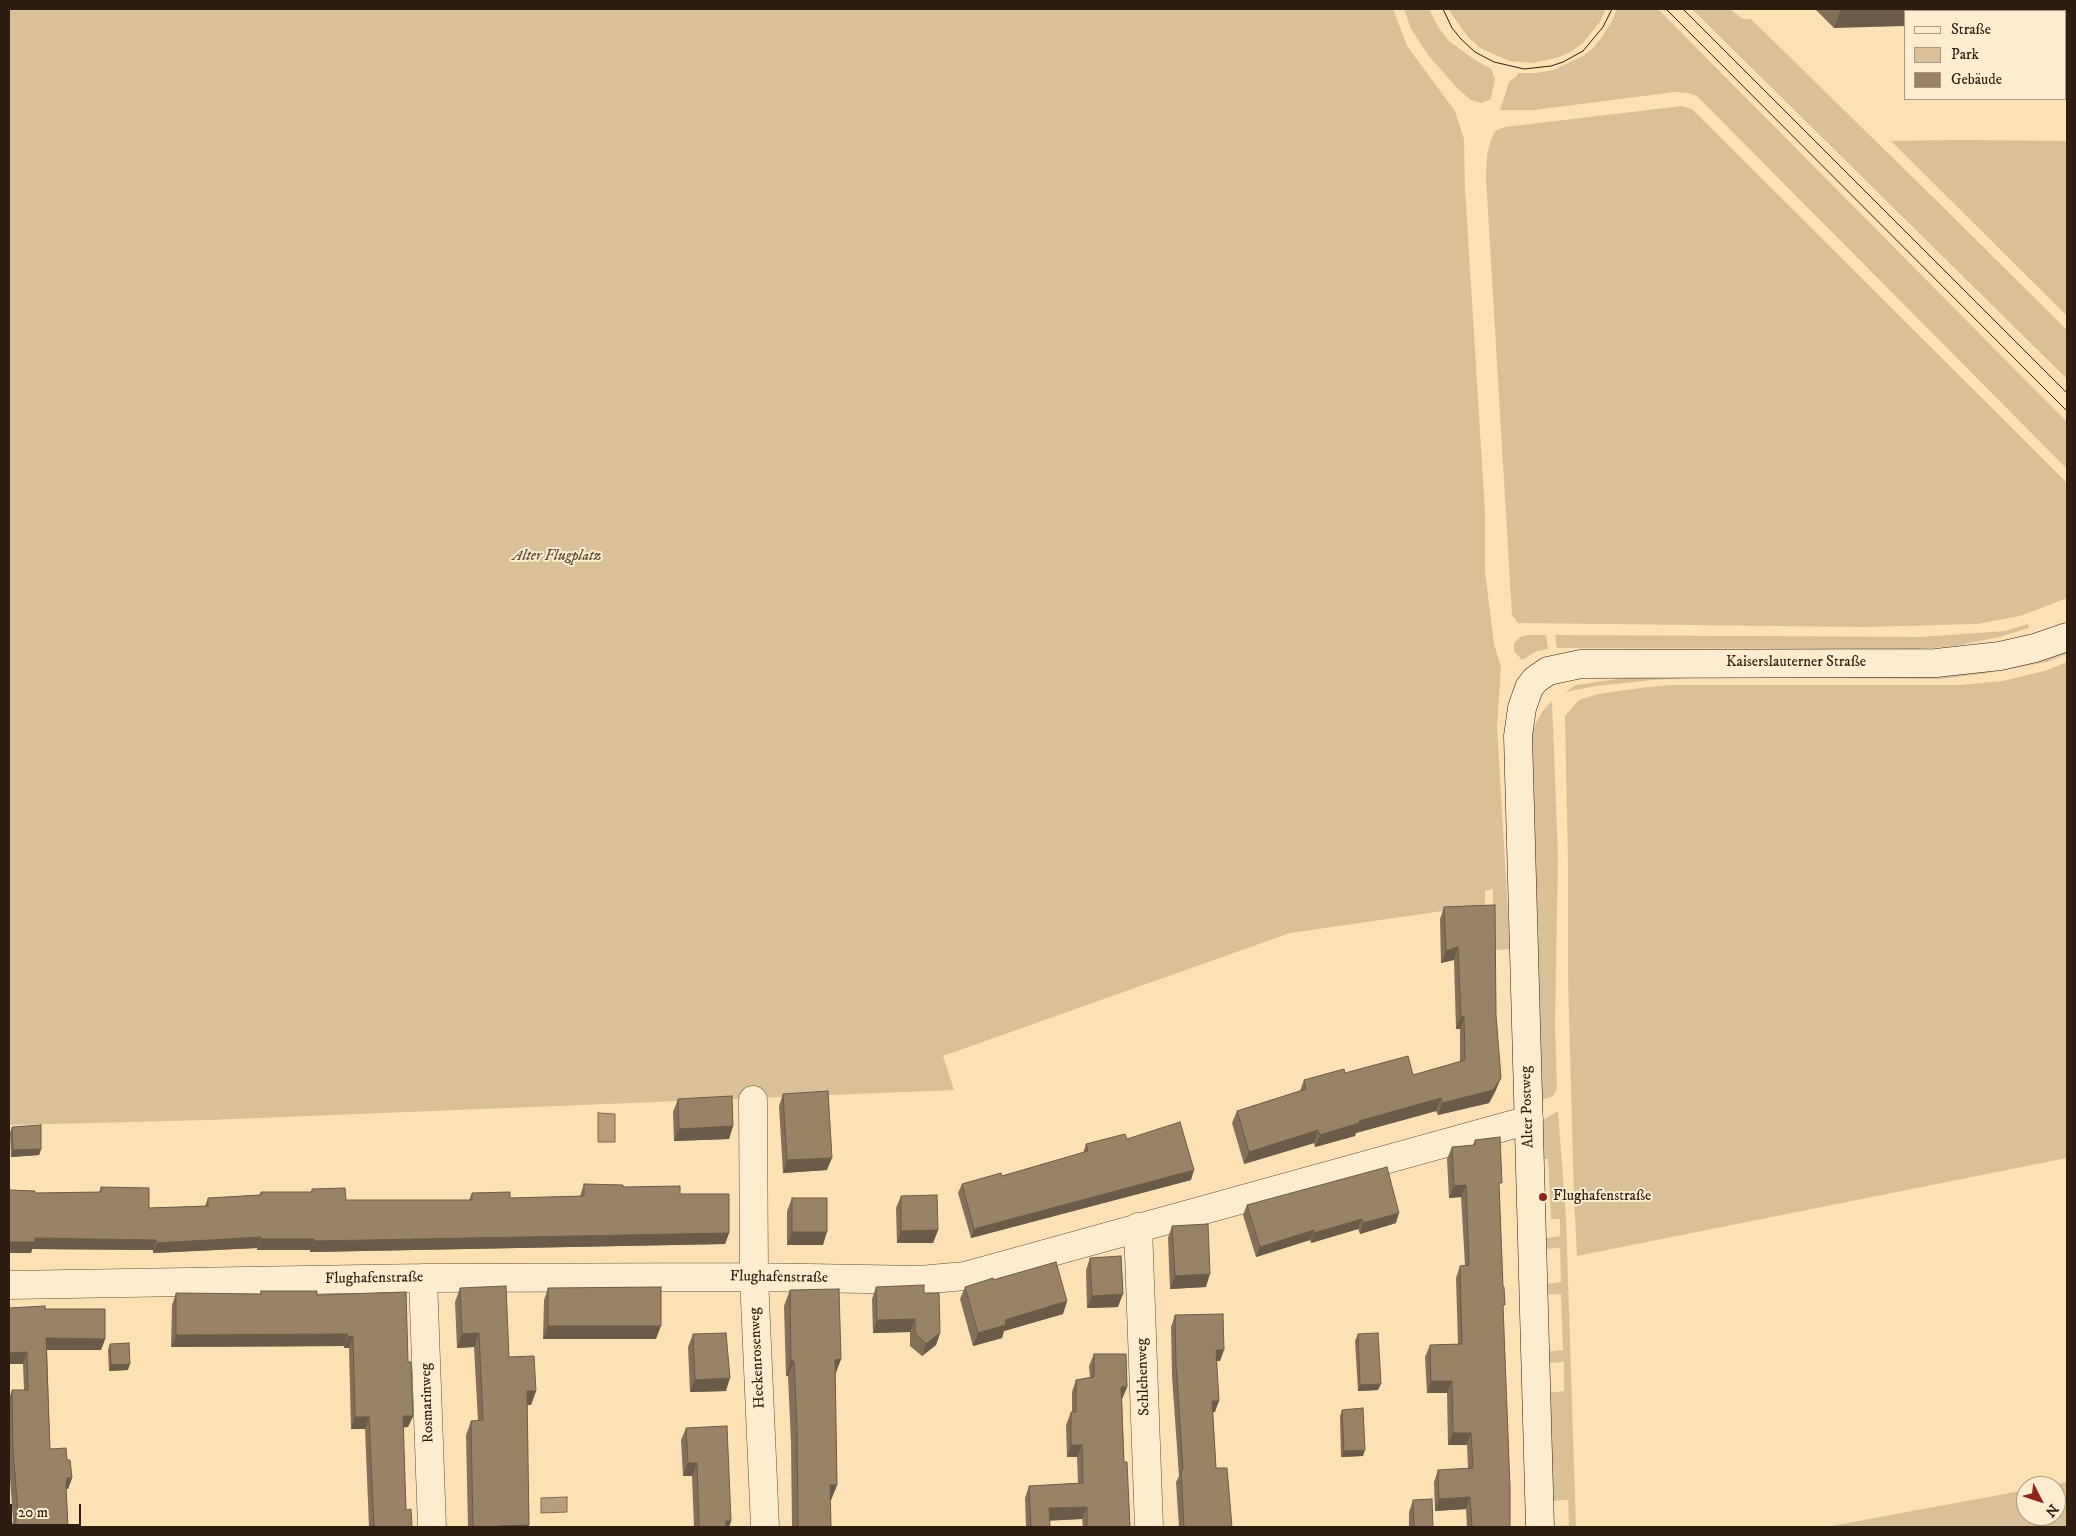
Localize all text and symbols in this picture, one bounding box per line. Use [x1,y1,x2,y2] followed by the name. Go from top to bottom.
[1904,10,2066,100] legend
[1951,20,1991,39] text: Straße
[1951,45,1979,64] text: Park
[1951,70,2002,89] text: Gebäude
[512,548,602,566] park label: Alter Flugplatz
[1726,654,1866,672] street label: Kaiserslauterner Straße
[1518,1065,1538,1149] street label: Alter Postweg
[1553,1188,1651,1206] place label: Flughafenstraße
[1537,1191,1549,1203] marker: Flughafenstraße
[730,1268,828,1288] street label: Flughafenstraße
[325,1269,423,1289] street label: Flughafenstraße
[746,1307,770,1409] street label: Heckenrosenweg
[1134,1338,1154,1416] street label: Schlehenweg
[418,1363,438,1443] street label: Rosmarinweg
[2016,1476,2066,1526] north arrow
[12,1494,84,1526] scale bar
[2041,1500,2062,1520] text: N
[18,1503,48,1522] text: 20 m

